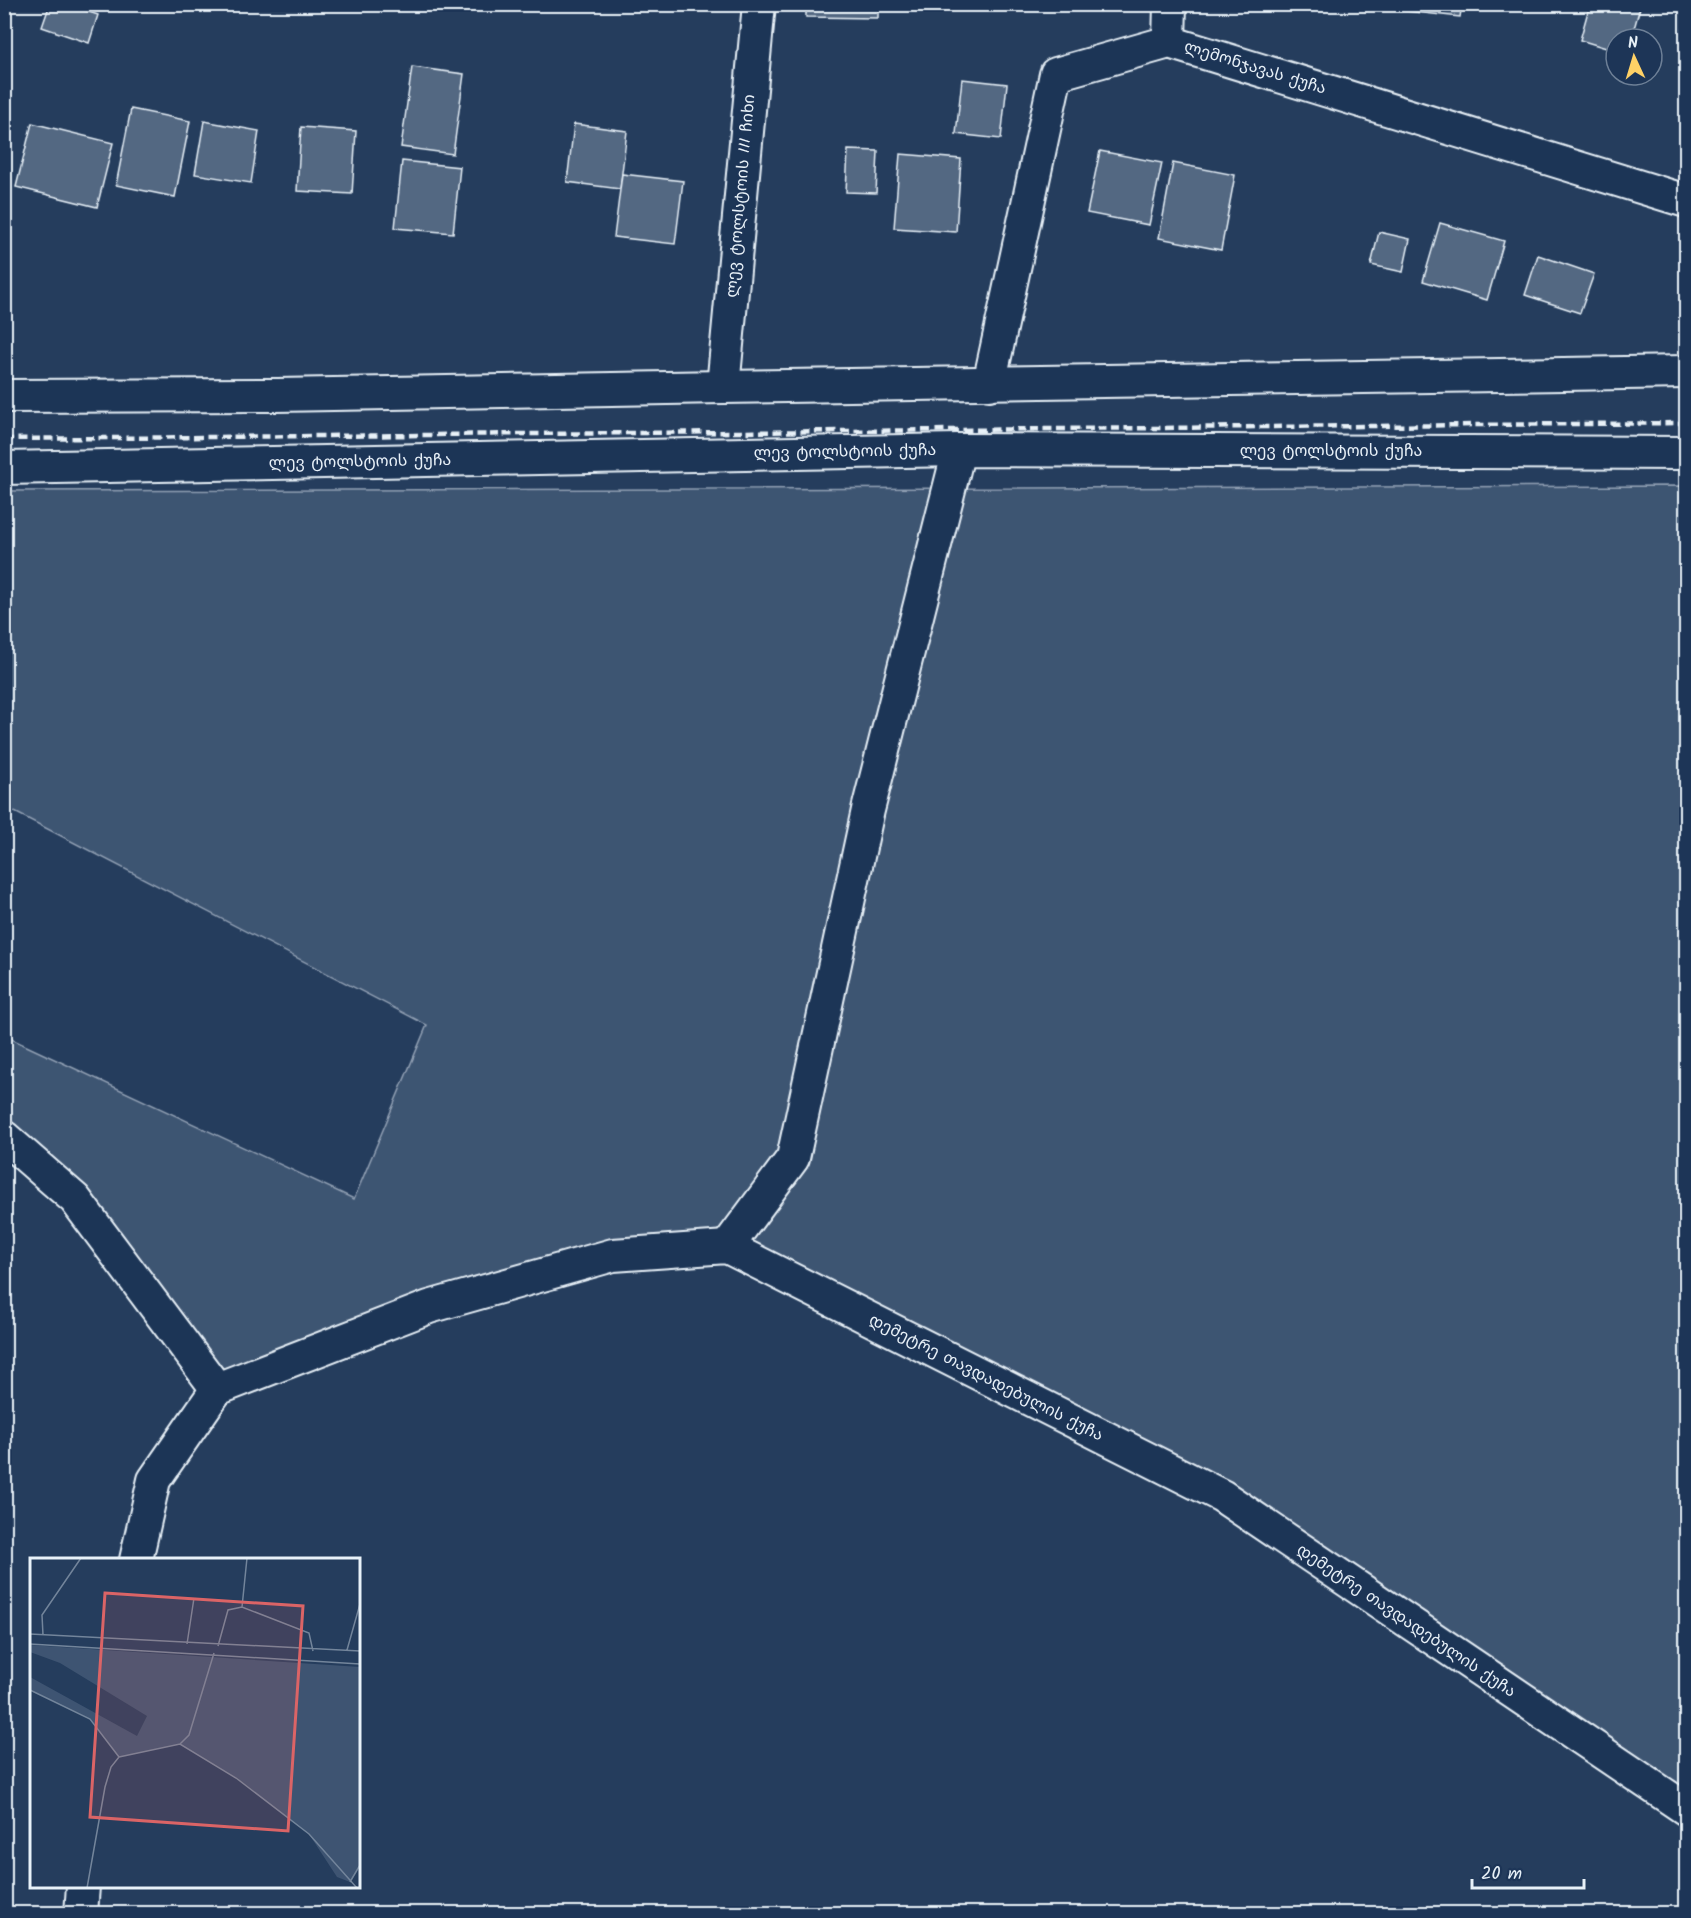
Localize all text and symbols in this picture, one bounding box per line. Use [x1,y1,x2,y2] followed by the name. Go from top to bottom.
[1604,27,1664,87] north arrow
[1627,31,1639,56] text: N
[1181,34,1329,102] street label: ლემონჯავას ქუჩა
[720,93,762,299] street label: ლევ ტოლსტოის III ჩიხი
[754,438,936,466] street label: ლევ ტოლსტოის ქუჩა
[1240,439,1422,464] street label: ლევ ტოლსტოის ქუჩა
[269,448,451,476] street label: ლევ ტოლსტოის ქუჩა
[864,1308,1108,1448] street label: დემეტრე თავდადებულის ქუჩა
[1291,1538,1521,1704] street label: დემეტრე თავდადებულის ქუჩა
[30,1558,360,1888] inset map
[1472,1852,1584,1890] scale bar
[1481,1860,1522,1889] text: 20 m

